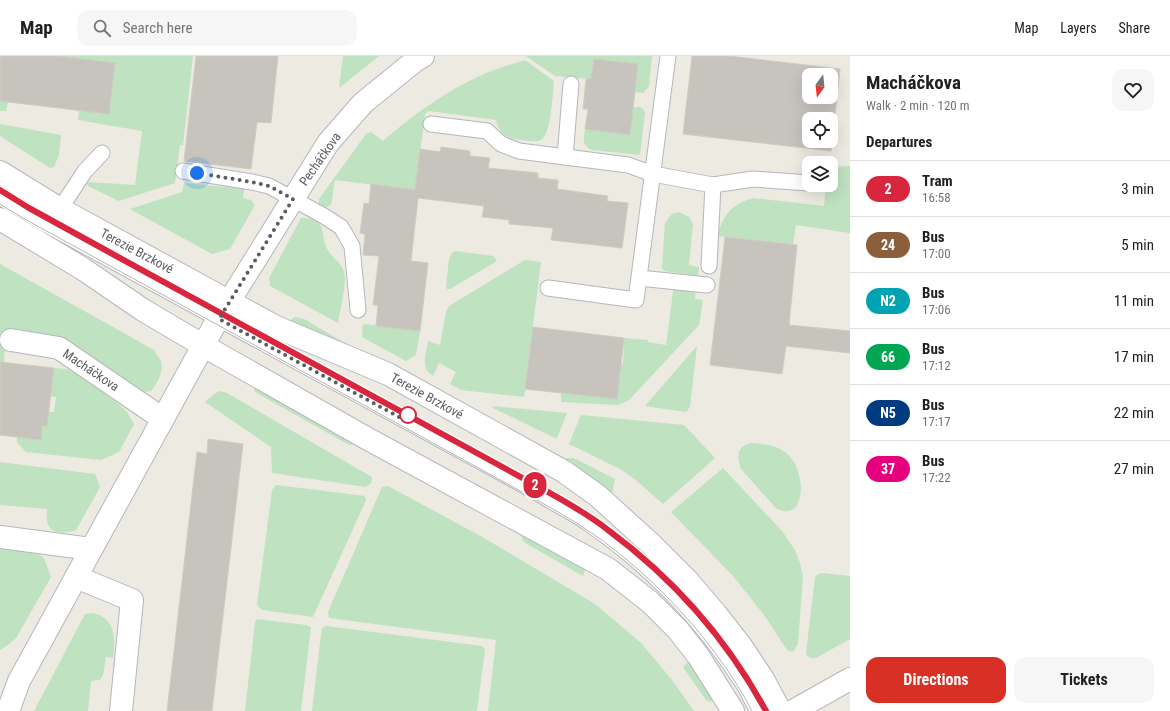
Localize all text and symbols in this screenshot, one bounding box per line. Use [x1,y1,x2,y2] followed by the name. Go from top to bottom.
[77,10,357,46] search box
[20,16,53,39] text: Map
[91,17,113,39] icon: search
[123,19,193,37] text: Search here
[1014,20,1038,36] text: Map
[1060,20,1097,36] text: Layers
[1119,20,1150,36] text: Share
[802,68,838,104] north arrow
[802,68,838,192] map controls
[1112,69,1154,111] button: heart
[866,71,961,94] text: Macháčkova
[866,98,970,113] text: Walk · 2 min · 120 m
[802,112,838,148] button: locate
[296,129,344,189] street label: Pecháčkova
[866,133,932,151] text: Departures
[802,156,838,192] button: layers
[187,163,207,183] your location
[922,172,953,190] text: Tram
[1121,180,1154,198] text: 3 min
[884,181,892,197] text: 2
[922,190,951,205] text: 16:58
[98,225,176,277] street label: Terezie Brzkové
[922,228,945,246] text: Bus
[1121,236,1154,254] text: 5 min
[881,237,895,253] text: 24
[922,246,951,261] text: 17:00
[922,284,945,302] text: Bus
[1114,292,1154,310] text: 11 min
[880,293,896,309] text: N2
[922,302,951,317] text: 17:06
[922,340,945,358] text: Bus
[60,346,122,394] street label: Macháčkova
[1114,348,1154,366] text: 17 min
[881,349,895,365] text: 66
[922,358,951,373] text: 17:12
[388,370,466,422] street label: Terezie Brzkové
[922,396,945,414] text: Bus
[1114,404,1154,422] text: 22 min
[880,405,896,421] text: N5
[399,406,417,424] unlabelled marker
[922,414,951,429] text: 17:17
[922,452,945,470] text: Bus
[1114,460,1154,478] text: 27 min
[881,461,895,477] text: 37
[922,470,951,485] text: 17:22
[522,472,548,498] line badge: 2
[531,477,539,493] text: 2
[866,657,1006,703] button: Directions
[1014,657,1154,703] button: Tickets

